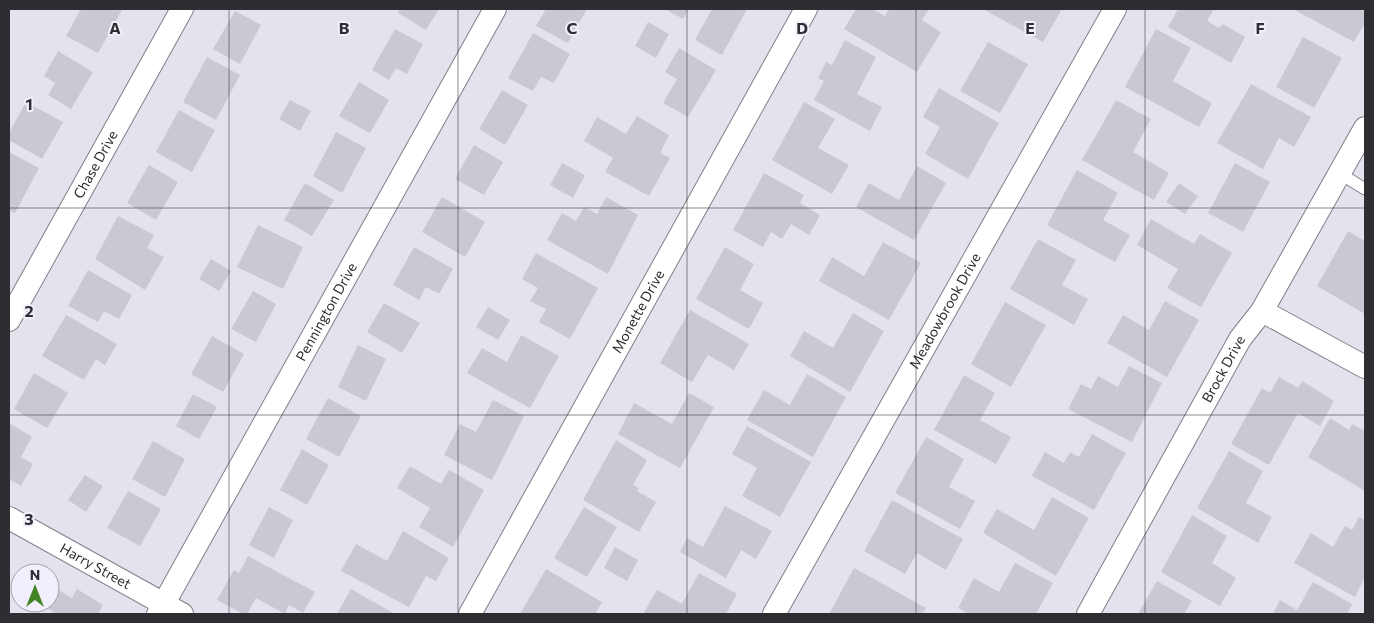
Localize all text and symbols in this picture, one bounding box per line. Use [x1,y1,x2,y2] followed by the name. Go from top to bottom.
[109,18,121,37] text: A
[339,18,350,37] text: B
[567,18,578,37] text: C
[796,18,808,37] text: D
[1025,18,1035,37] text: E
[1255,18,1265,37] text: F
[25,94,33,113] text: 1
[69,127,121,201] street label: Chase Drive
[905,250,984,371] street label: Meadowbrook Drive
[292,259,360,364] street label: Pennington Drive
[608,267,667,356] street label: Monette Drive
[24,301,34,320] text: 2
[1198,332,1248,405] street label: Brock Drive
[24,509,34,528] text: 3
[57,539,135,592] street label: Harry Street
[10,563,60,613] north arrow
[30,566,40,583] text: N

